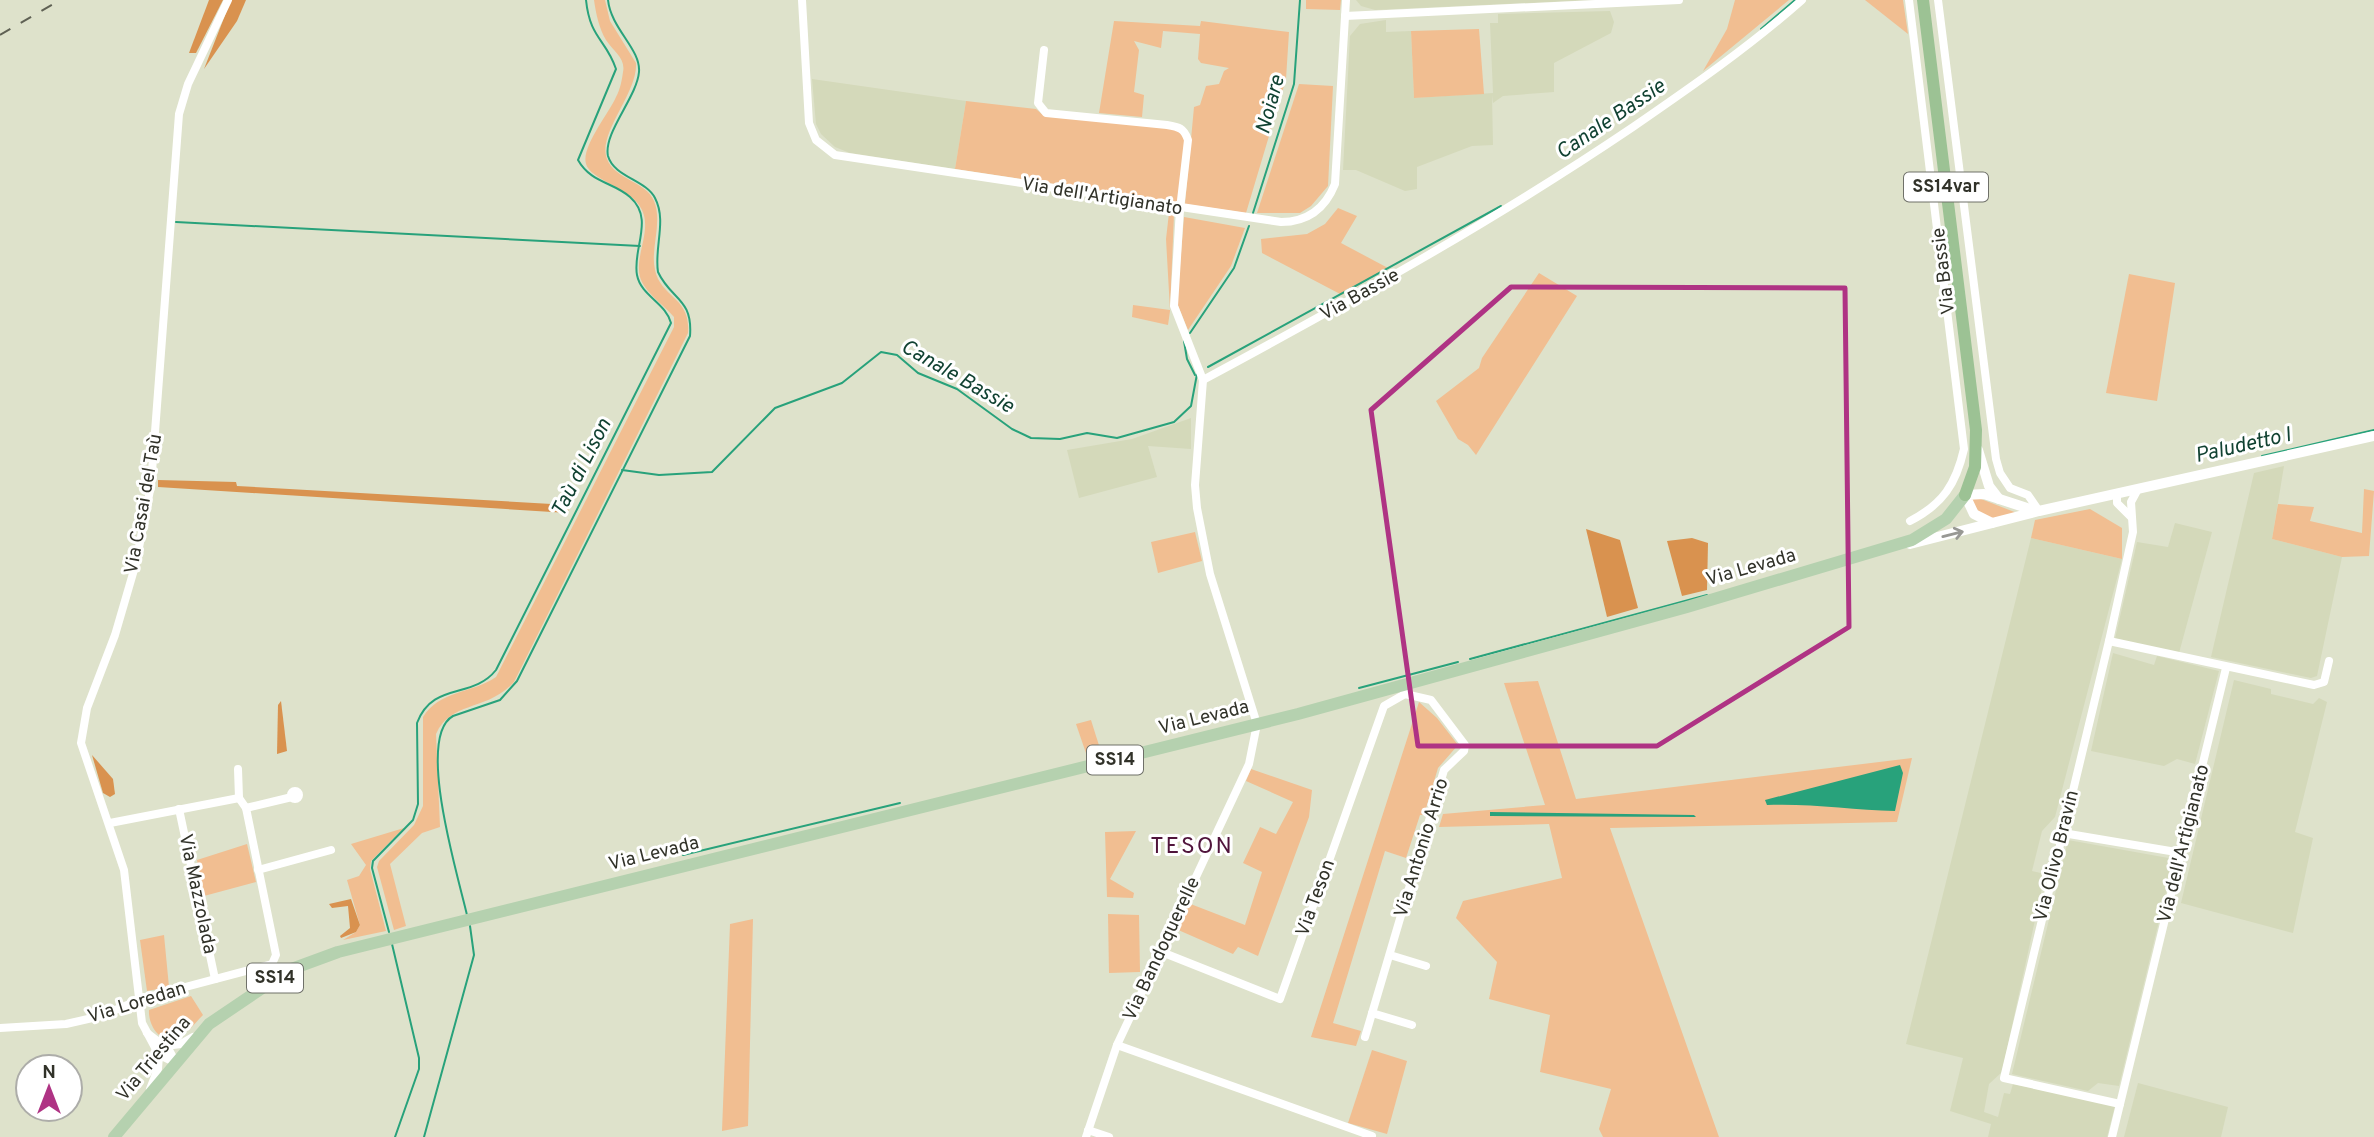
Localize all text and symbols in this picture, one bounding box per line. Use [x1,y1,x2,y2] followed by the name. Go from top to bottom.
[1250,72,1292,137] water label: Noiare
[1551,73,1672,166] water label: Canale Bassie
[1020,172,1184,222] street label: Via dell'Artigianato
[1904,172,1988,202] road number: SS14var
[1927,226,1961,316] street label: Via Bassie
[1316,263,1404,327] street label: Via Bassie
[896,334,1019,421] water label: Canale Bassie
[546,414,619,522] water label: Taù di Lison
[2193,422,2295,470] water label: Paludetto I
[120,432,168,576] street label: Via Casai del Taù
[1941,527,1964,540] one-way arrow
[1703,544,1799,592] street label: Via Levada
[1156,695,1252,741] street label: Via Levada
[1087,746,1143,774] road number: SS14
[2153,762,2215,926] street label: Via dell'Artigianato
[1389,775,1455,921] street label: Via Antonio Arrio
[2029,788,2085,924] street label: Via Olivo Bravin
[606,831,702,877] street label: Via Levada
[173,832,221,956] street label: Via Mazzolada
[1150,833,1234,862] district label: TESON
[1291,856,1341,940] street label: Via Teson
[1118,873,1206,1025] street label: Via Bandoquerelle
[247,964,303,993] road number: SS14
[85,977,189,1029] street label: Via Loredan
[112,1012,196,1106] street label: Via Triestina
[14,1053,84,1123] north arrow
[42,1061,56,1085] text: N

